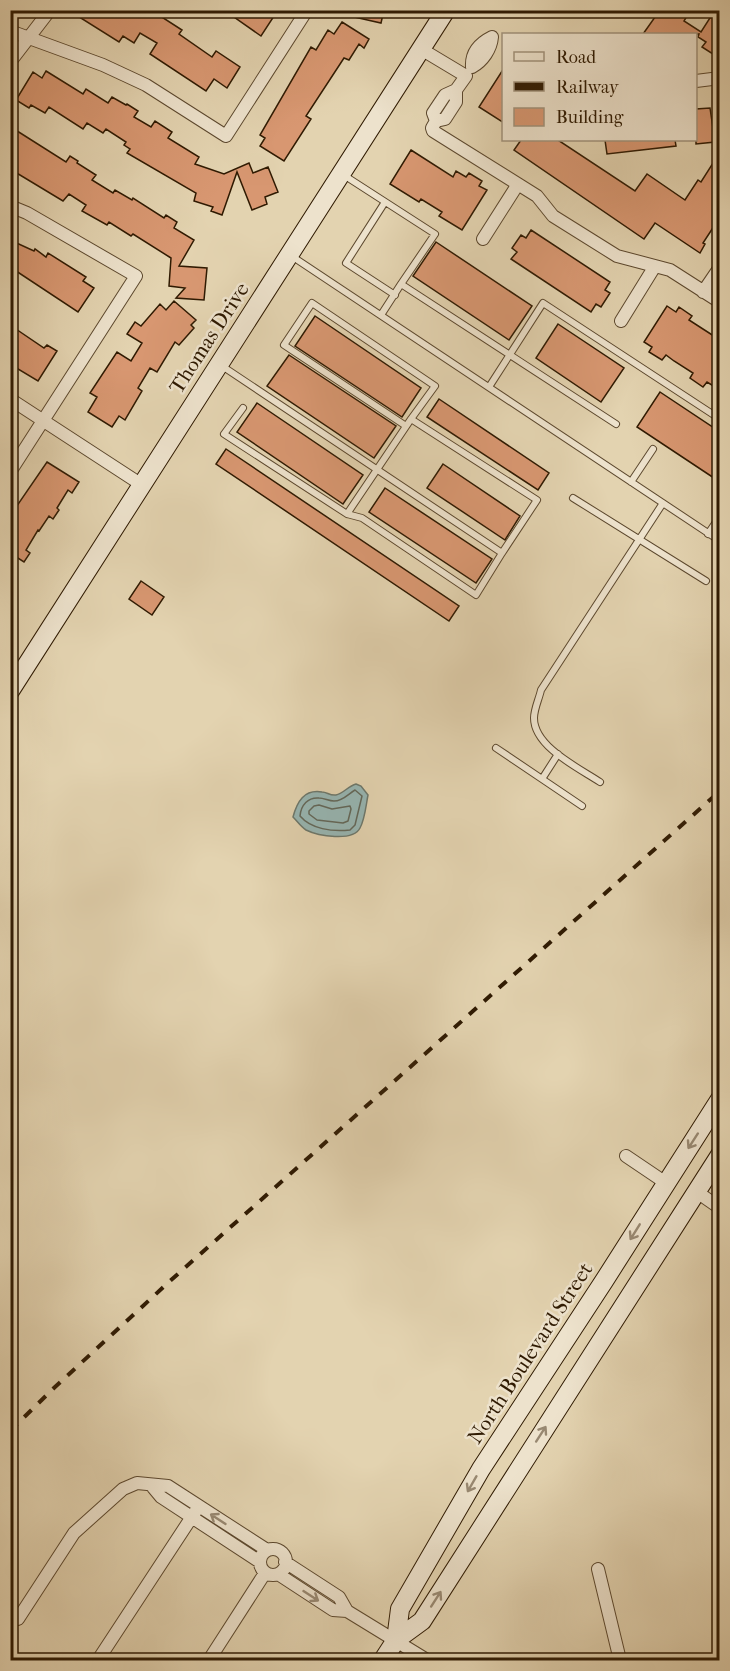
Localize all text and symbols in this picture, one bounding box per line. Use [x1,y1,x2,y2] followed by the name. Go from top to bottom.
[502,33,697,141] legend
[556,47,596,68] text: Road
[556,77,620,98] text: Railway
[556,107,624,128] text: Building
[164,278,254,398] street label: Thomas Drive
[686,1132,698,1149] one-way arrow
[628,1223,640,1240] one-way arrow
[463,1258,598,1448] street label: North Boulevard Street
[535,1426,547,1443] one-way arrow
[466,1476,478,1493] one-way arrow
[210,1512,227,1524] one-way arrow
[303,1590,319,1602] one-way arrow
[429,1590,442,1607] one-way arrow

